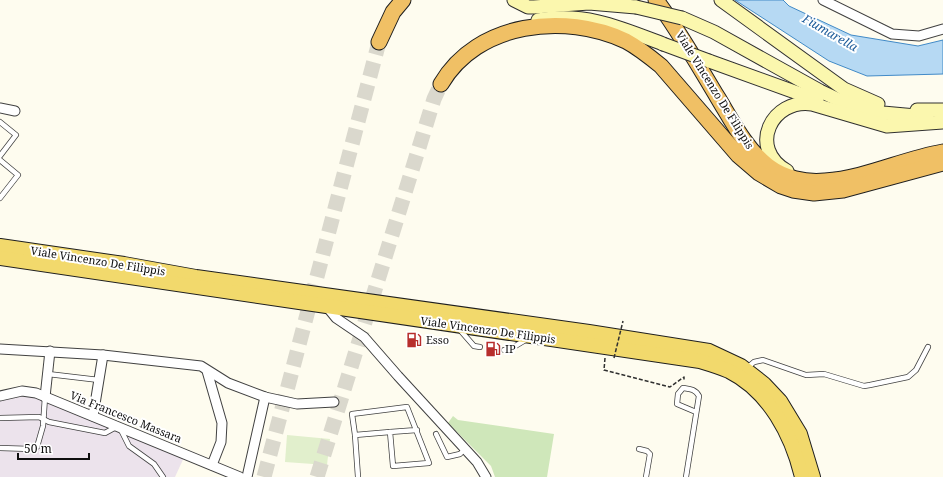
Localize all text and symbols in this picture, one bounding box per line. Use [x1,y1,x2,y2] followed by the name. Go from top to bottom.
[799,9,861,55] water label: Fiumarella
[673,28,758,151] street label: Viale Vincenzo De Filippis
[30,242,167,279] street label: Viale Vincenzo De Filippis
[420,313,557,346] street label: Viale Vincenzo De Filippis
[405,331,423,349] fuel station icon: Esso
[426,332,449,347] place label: Esso
[484,340,502,358] fuel station icon: IP
[505,341,516,356] place label: IP
[68,387,184,446] street label: Via Francesco Massara
[18,435,89,461] scale bar
[24,440,52,457] text: 50 m

